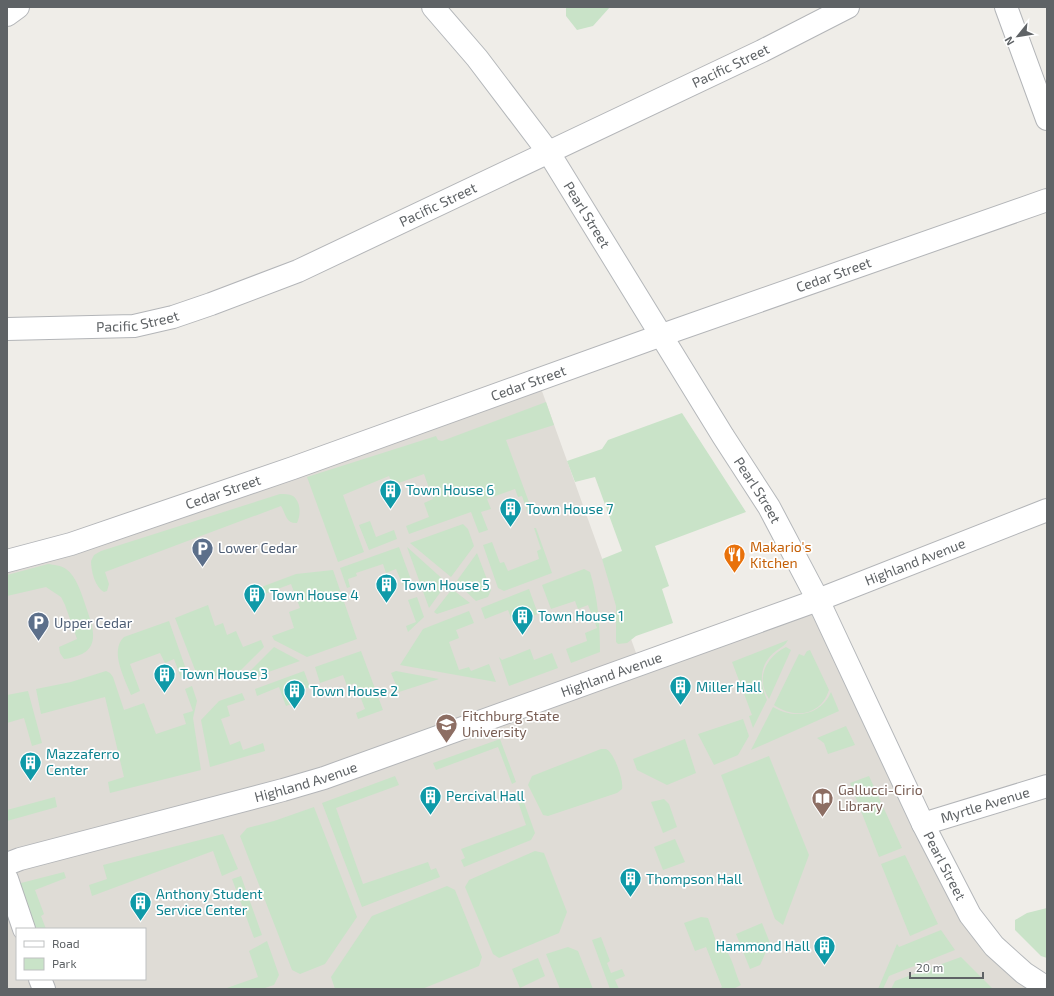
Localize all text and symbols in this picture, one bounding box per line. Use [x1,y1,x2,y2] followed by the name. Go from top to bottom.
[998,16,1038,56] north arrow
[1001,35,1017,48] text: N
[689,40,772,91] street label: Pacific Street
[561,178,614,251] street label: Pearl Street
[396,179,479,230] street label: Pacific Street
[794,253,873,295] street label: Cedar Street
[96,307,181,335] street label: Pacific Street
[488,361,568,404] street label: Cedar Street
[731,454,785,526] street label: Pearl Street
[183,471,263,512] street label: Cedar Street
[377,477,403,510] building icon: Town House 6
[406,481,494,498] place label: Town House 6
[498,496,524,529] building icon: Town House 7
[526,500,613,517] place label: Town House 7
[862,534,968,589] street label: Highland Avenue
[189,535,215,568] parking icon: Lower Cedar
[750,538,812,571] place label: Makario's Kitchen
[218,539,298,556] place label: Lower Cedar
[721,542,747,575] restaurant icon: Makario's Kitchen
[374,572,400,605] building icon: Town House 5
[402,576,490,593] place label: Town House 5
[242,582,268,615] building icon: Town House 4
[270,586,359,603] place label: Town House 4
[509,603,535,636] building icon: Town House 1
[538,607,624,624] place label: Town House 1
[25,610,51,643] parking icon: Upper Cedar
[54,614,133,631] place label: Upper Cedar
[558,648,664,700] street label: Highland Avenue
[151,661,177,694] building icon: Town House 3
[180,665,268,682] place label: Town House 3
[668,674,694,707] building icon: Miller Hall
[282,678,308,711] building icon: Town House 2
[696,678,762,695] place label: Miller Hall
[310,682,398,699] place label: Town House 2
[462,707,559,740] place label: Fitchburg State University
[433,711,459,744] school or university icon: Fitchburg State University
[46,745,120,778] place label: Mazzaferro Center
[17,749,43,782] building icon: Mazzaferro Center
[253,758,359,805] street label: Highland Avenue
[838,781,923,814] place label: Gallucci-Cirio Library
[418,783,444,816] building icon: Percival Hall
[938,783,1032,826] street label: Myrtle Avenue
[810,785,836,818] library icon: Gallucci-Cirio Library
[446,787,526,804] place label: Percival Hall
[920,828,970,903] street label: Pearl Street
[617,866,643,899] building icon: Thompson Hall
[646,870,743,887] place label: Thompson Hall
[156,885,263,918] place label: Anthony Student Service Center
[128,889,154,922] building icon: Anthony Student Service Center
[16,928,146,980] legend
[812,933,838,966] building icon: Hammond Hall
[52,936,80,950] text: Road
[716,937,811,954] place label: Hammond Hall
[910,954,983,980] scale bar
[52,956,77,970] text: Park
[916,960,943,974] text: 20 m

